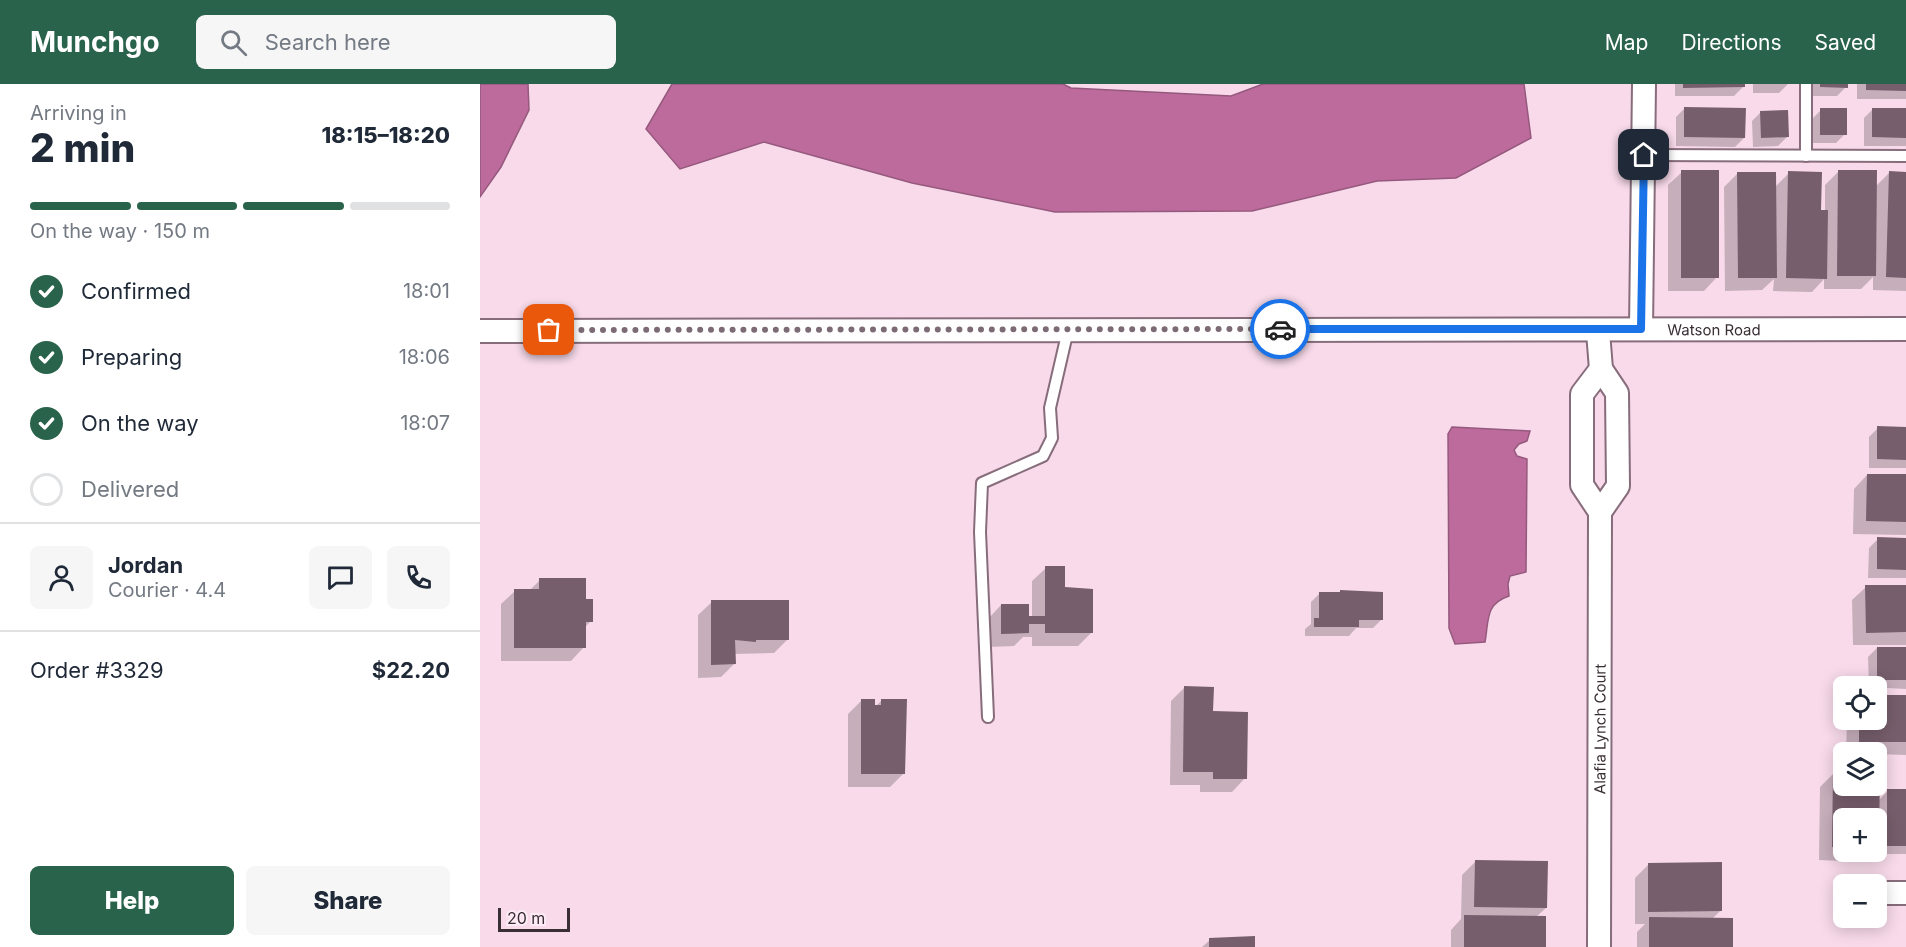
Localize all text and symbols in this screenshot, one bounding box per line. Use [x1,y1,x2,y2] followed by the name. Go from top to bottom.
[196,15,616,69] search box
[30,25,160,59] text: Munchgo
[217,26,250,59] icon: search
[265,29,391,55] text: Search here
[1605,30,1648,55] text: Map
[1681,30,1782,55] text: Directions
[1815,30,1876,55] text: Saved
[30,101,127,125] text: Arriving in
[322,122,450,148] text: 18:15–18:20
[30,124,135,171] text: 2 min
[1618,129,1669,180] pin
[1627,138,1660,171] icon: home
[30,219,210,243] text: On the way · 150 m
[30,275,63,308] icon: check
[81,278,191,304] text: Confirmed
[403,279,450,303] text: 18:01
[1250,299,1310,359] courier
[523,304,574,355] pin
[532,313,565,346] icon: bag
[1264,313,1297,346] icon: car
[1667,320,1761,339] street label: Watson Road
[30,341,63,374] icon: check
[81,344,182,370] text: Preparing
[399,345,450,369] text: 18:06
[30,407,63,440] icon: check
[81,410,199,436] text: On the way
[400,411,450,435] text: 18:07
[81,476,179,502] text: Delivered
[30,546,93,609] button: person
[309,546,372,609] button: chat
[387,546,450,609] button: phone
[108,552,183,578] text: Jordan
[108,578,226,602] text: Courier · 4.4
[30,657,164,683] text: Order #3329
[372,657,450,683] text: $22.20
[1590,664,1609,794] street label: Alafia Lynch Court
[1833,676,1887,928] map controls
[1833,676,1887,730] button: locate
[1833,742,1887,796] button: layers
[1833,808,1887,862] button: +
[30,866,234,935] button: Help
[246,866,450,935] button: Share
[1833,874,1887,928] button: −
[498,905,570,932] scale bar
[507,908,545,928] text: 20 m

